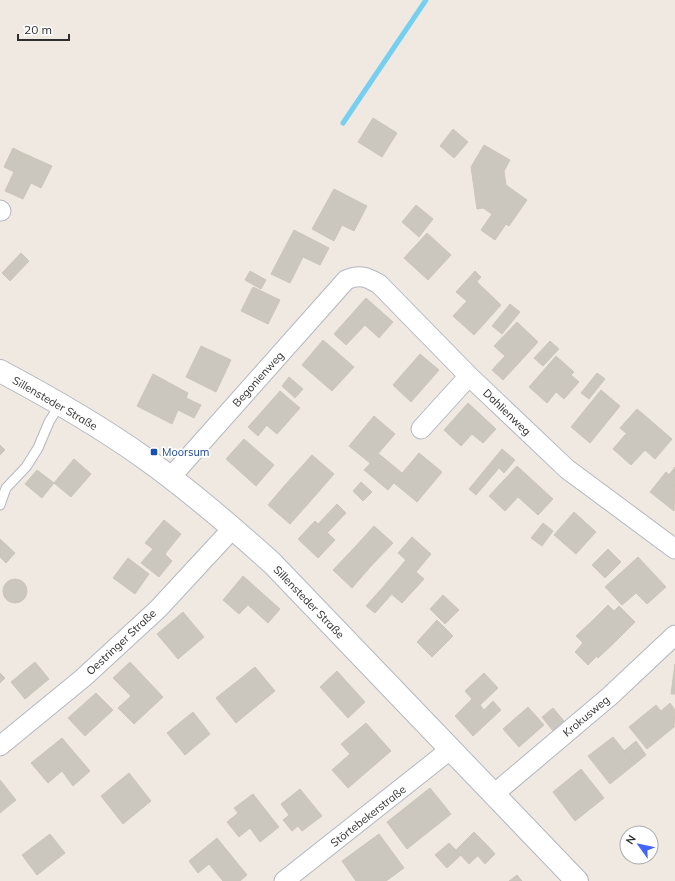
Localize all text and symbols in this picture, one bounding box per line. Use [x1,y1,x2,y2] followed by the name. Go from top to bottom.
[18,16,69,42] scale bar
[24,22,52,37] text: 20 m
[229,348,287,410] street label: Begonienweg
[10,373,100,433] street label: Sillensteder Straße
[480,386,534,438] street label: Dahlienweg
[162,445,209,459] place label: Moorsum
[149,447,159,457] marker: Moorsum
[271,563,347,641] street label: Sillensteder Straße
[83,606,159,678] street label: Oestringer Straße
[560,692,612,740] street label: Krokusweg
[328,782,408,850] street label: Störtebekerstraße
[619,825,659,865] north arrow
[622,832,639,847] text: N

